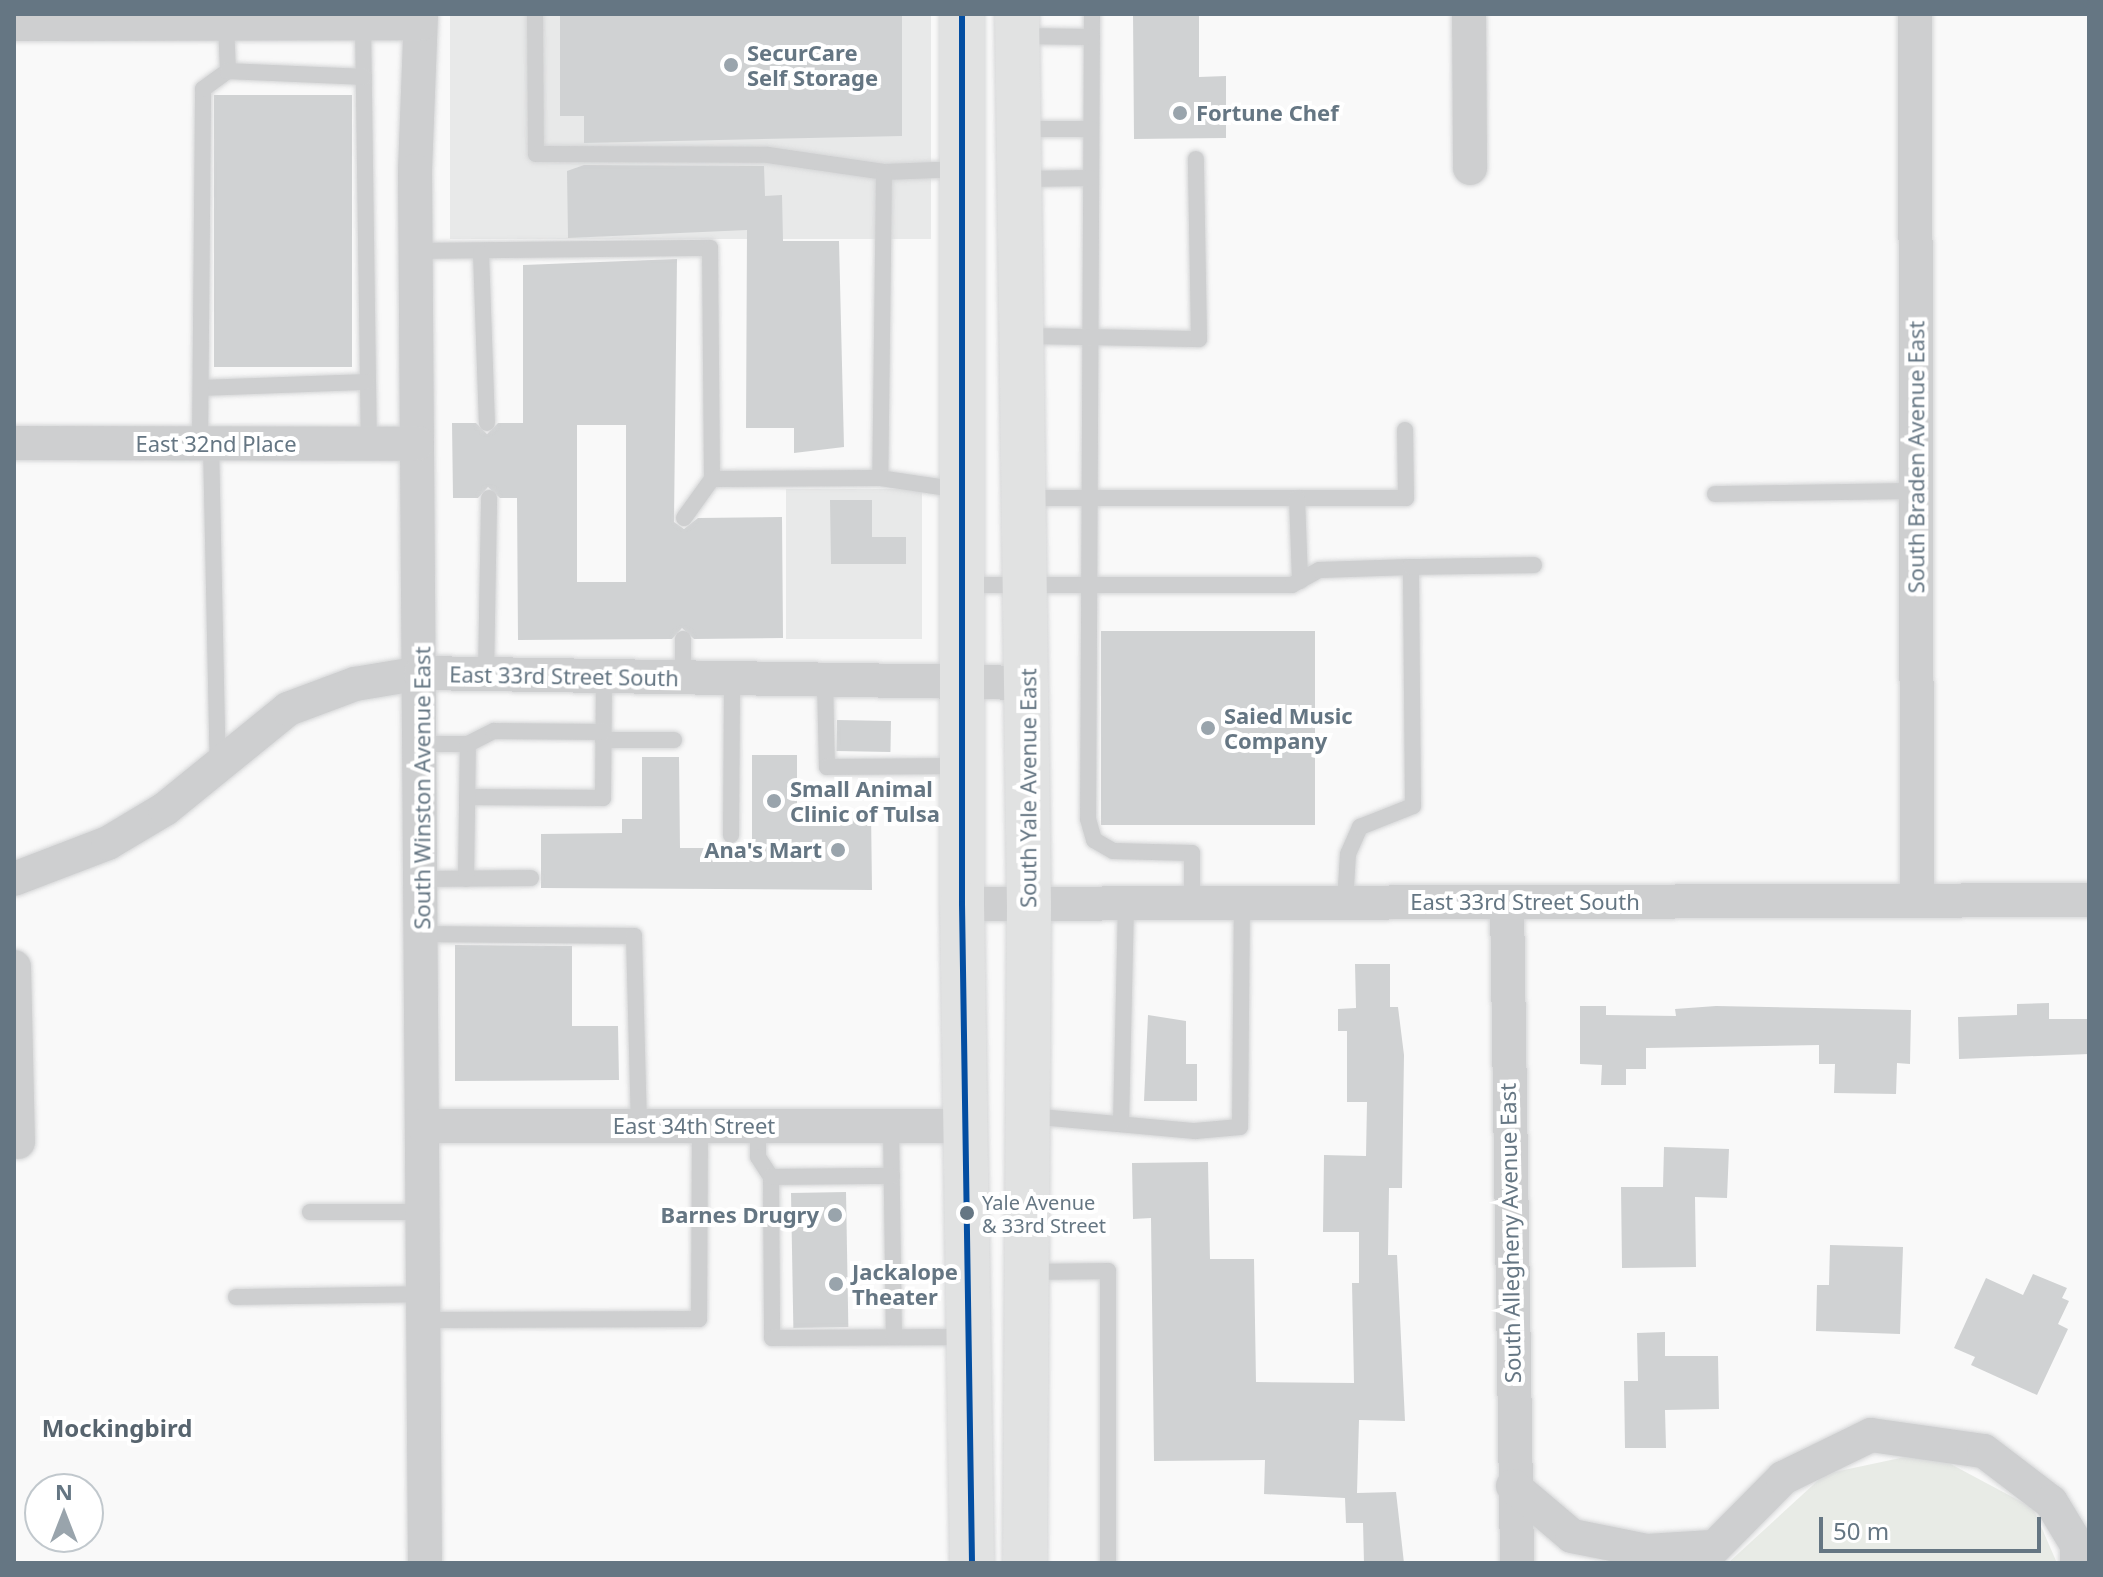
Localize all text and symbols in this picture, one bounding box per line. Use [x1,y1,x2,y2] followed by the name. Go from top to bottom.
[747,39,878,90] place label: SecurCare Self Storage
[722,56,740,74] marker: SecurCare Self Storage
[1196,100,1339,126] place label: Fortune Chef
[1171,104,1189,122] marker: Fortune Chef
[1903,321,1929,593] street label: South Braden Avenue East
[135,431,297,457] street label: East 32nd Place
[409,646,435,930] street label: South Winston Avenue East
[449,661,679,691] street label: East 33rd Street South
[1015,668,1041,908] street label: South Yale Avenue East
[1224,702,1353,754] place label: Saied Music Company
[1199,719,1217,737] marker: Saied Music Company
[790,775,940,826] place label: Small Animal Clinic of Tulsa
[765,792,783,810] marker: Small Animal Clinic of Tulsa
[704,837,822,863] place label: Ana's Mart
[829,841,847,859] marker: Ana's Mart
[1410,889,1640,915] street label: East 33rd Street South
[1494,1083,1526,1383] street label: South Allegheny Avenue East
[613,1113,775,1139] street label: East 34th Street
[982,1190,1106,1237] place label: Yale Avenue & 33rd Street
[661,1202,819,1228] place label: Barnes Drugry
[959,1205,975,1221] marker: Yale Avenue & 33rd Street
[826,1206,844,1224] marker: Barnes Drugry
[852,1258,958,1310] place label: Jackalope Theater
[827,1275,845,1293] marker: Jackalope Theater
[42,1414,192,1442] district label: Mockingbird
[24,1473,104,1553] north arrow
[55,1476,73,1506] text: N
[1823,1501,2045,1551] scale bar
[1833,1514,1889,1547] text: 50 m

